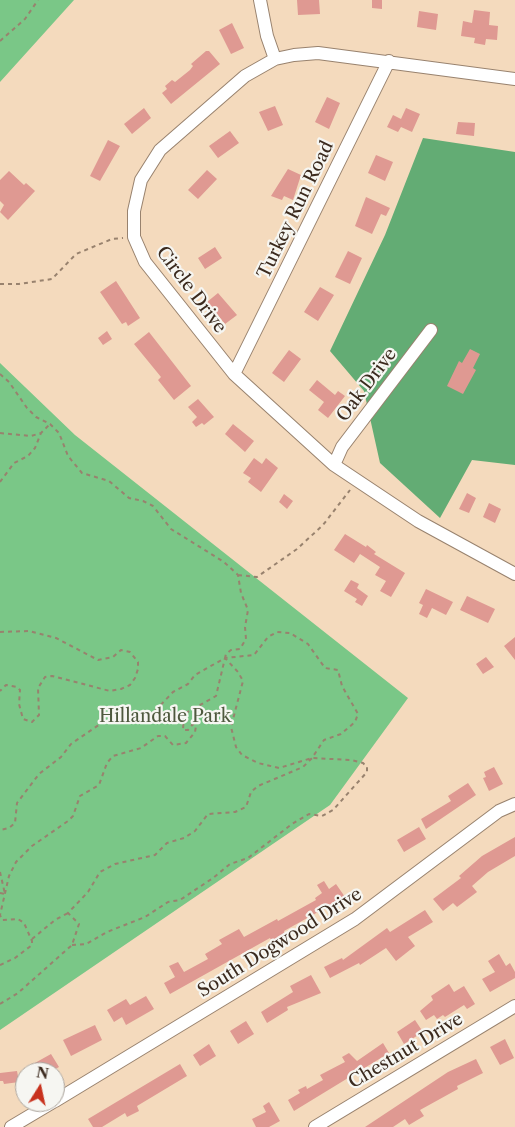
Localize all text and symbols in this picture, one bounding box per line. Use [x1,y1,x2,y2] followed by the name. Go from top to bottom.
[253,138,339,282] street label: Turkey Run Road
[151,242,231,338] street label: Circle Drive
[332,344,402,426] street label: Oak Drive
[99,706,231,728] park label: Hillandale Park
[194,884,366,1002] street label: South Dogwood Drive
[345,1008,467,1094] street label: Chestnut Drive
[15,1062,65,1112] north arrow
[35,1063,50,1083] text: N

